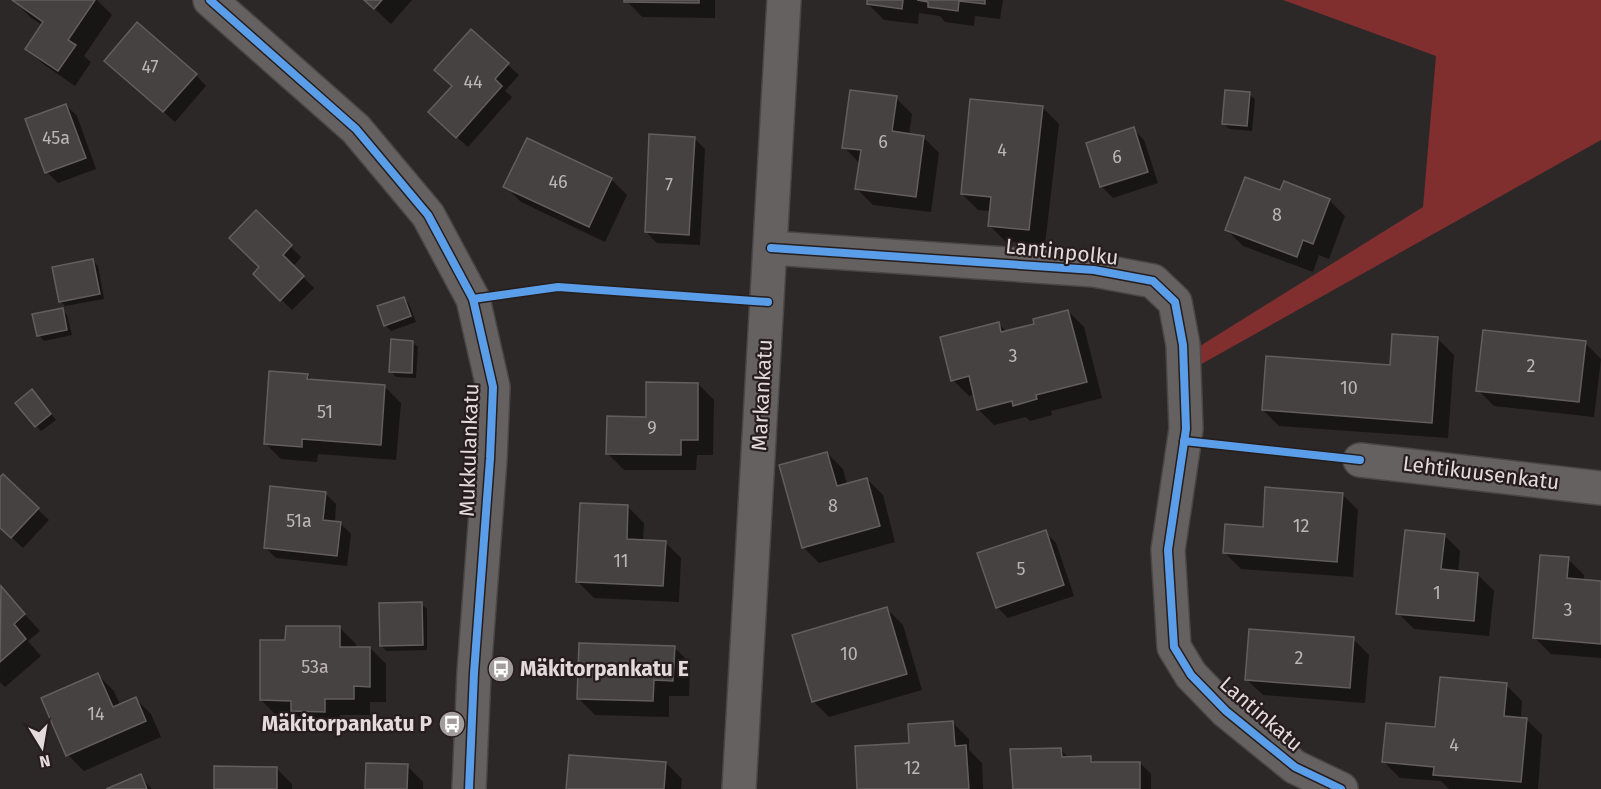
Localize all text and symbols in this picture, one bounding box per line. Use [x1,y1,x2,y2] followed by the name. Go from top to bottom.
[141,56,159,78] house number: 47
[463,71,483,93] house number: 44
[42,127,70,149] house number: 45a
[878,131,888,153] house number: 6
[997,139,1007,161] house number: 4
[1112,146,1122,168] house number: 6
[548,171,568,193] house number: 46
[665,174,673,196] house number: 7
[1272,204,1282,226] house number: 8
[1004,233,1120,271] street label: Lantinpolku
[746,339,778,451] street label: Markankatu
[1009,345,1017,367] house number: 3
[1527,355,1536,377] house number: 2
[1340,377,1358,399] house number: 10
[454,383,484,517] street label: Mukkulankatu
[317,401,333,423] house number: 51
[647,417,657,439] house number: 9
[1401,451,1561,495] street label: Lehtikuusenkatu
[828,495,838,517] house number: 8
[286,510,312,532] house number: 51a
[1293,515,1309,537] house number: 12
[613,550,629,572] house number: 11
[1016,558,1026,580] house number: 5
[1433,582,1441,604] house number: 1
[1564,599,1572,621] house number: 3
[840,643,858,665] house number: 10
[1295,647,1304,669] house number: 2
[486,654,516,684] bus stop icon: Mäkitorpankatu E
[301,656,329,678] house number: 53a
[520,656,689,682] place label: Mäkitorpankatu E
[1214,671,1308,757] street label: Lantinkatu
[87,703,105,725] house number: 14
[437,709,467,739] bus stop icon: Mäkitorpankatu P
[262,711,432,737] place label: Mäkitorpankatu P
[12,717,72,777] north arrow
[1449,734,1459,756] house number: 4
[38,751,52,772] text: N
[904,757,920,779] house number: 12

